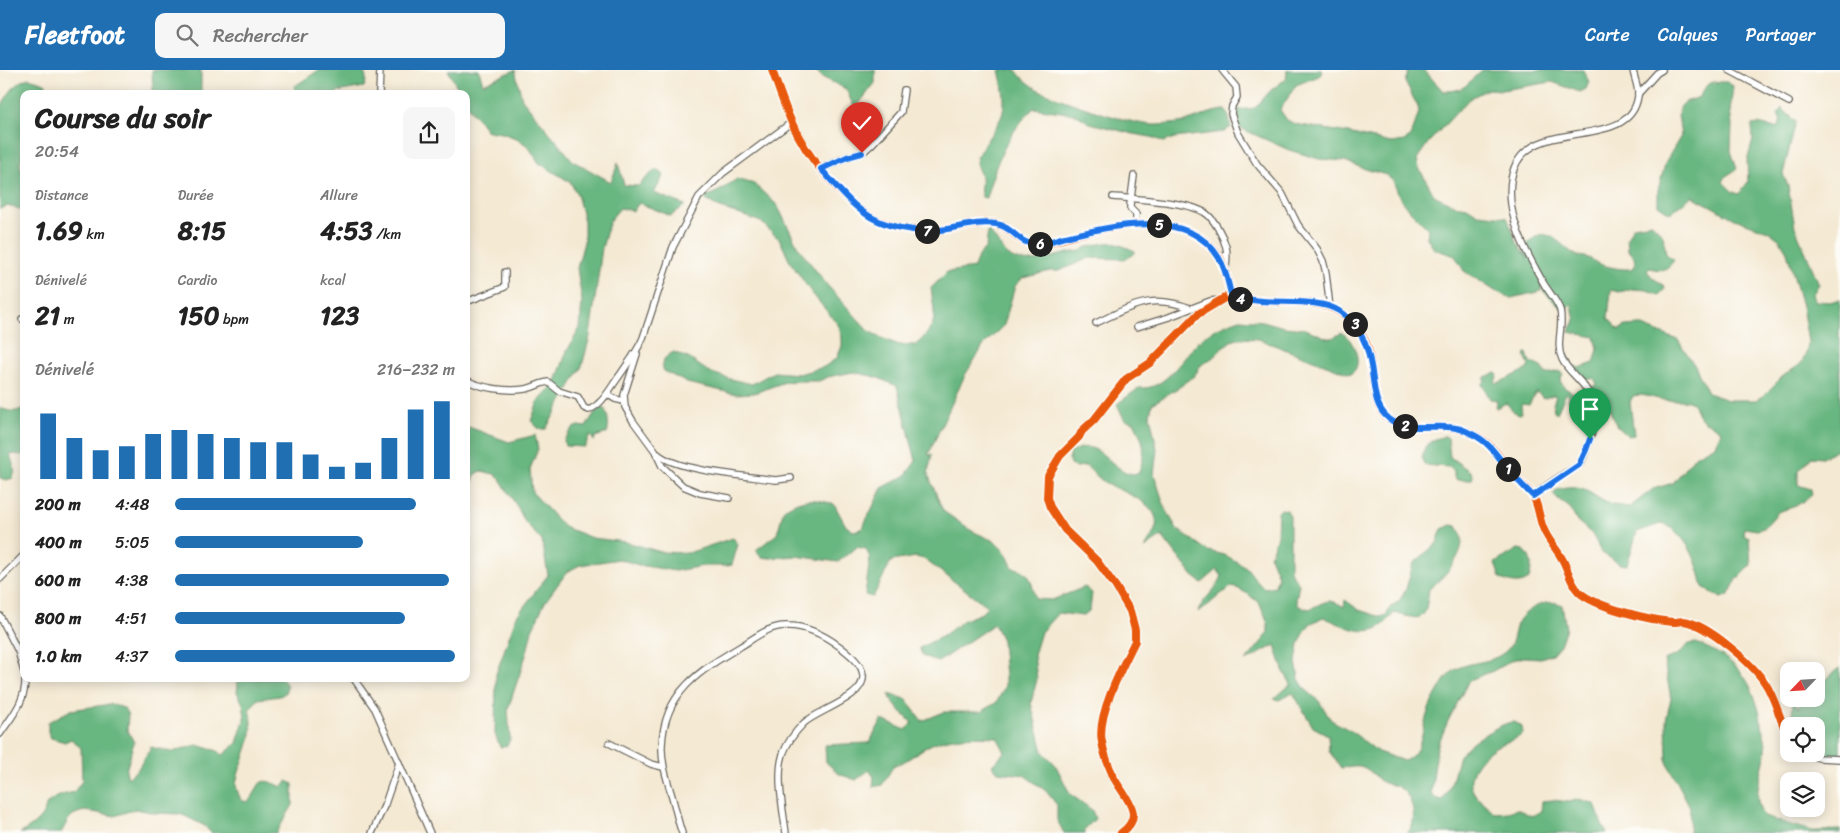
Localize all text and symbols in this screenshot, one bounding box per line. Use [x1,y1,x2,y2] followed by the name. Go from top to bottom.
[155,13,505,58] search box
[25,14,125,56] text: Fleetfoot
[213,19,308,52] text: Rechercher
[1585,19,1630,51] text: Carte
[1658,19,1718,51] text: Calques
[1746,19,1815,51] text: Partager
[173,21,201,49] icon: search
[35,93,210,142] text: Course du soir
[841,102,883,153] pin
[403,107,455,159] button: share
[848,109,876,137] icon: check
[35,137,79,166] text: 20:54
[35,183,88,208] text: Distance
[178,183,214,208] text: Durée
[320,183,358,208] text: Allure
[35,208,83,253] text: 1.69
[178,208,226,253] text: 8:15
[320,208,373,253] text: 4:53
[1146,212,1172,238] pin: 5
[1155,213,1164,238] text: 5
[914,218,940,244] pin: 7
[924,219,932,244] text: 7
[83,222,105,247] text: km
[373,222,401,247] text: /km
[1028,232,1052,256] pin: 6
[1037,232,1044,257] text: 6
[35,268,87,293] text: Dénivelé
[178,268,217,293] text: Cardio
[320,268,346,293] text: kcal
[1228,286,1252,312] pin: 4
[1236,287,1245,312] text: 4
[35,293,60,338] text: 21
[178,293,219,338] text: 150
[320,293,359,338] text: 123
[60,307,75,332] text: m
[219,307,249,332] text: bpm
[1342,312,1368,336] pin: 3
[1352,312,1359,337] text: 3
[35,355,94,384] text: Dénivelé
[377,355,455,384] text: 216–232 m
[1569,388,1611,439] pin
[1576,395,1604,423] icon: arrive
[1392,414,1418,438] pin: 2
[1401,414,1410,439] text: 2
[1496,456,1520,482] pin: 1
[1505,457,1512,482] text: 1
[35,490,81,519] text: 200 m
[115,490,149,519] text: 4:48
[35,528,82,557] text: 400 m
[115,528,150,557] text: 5:05
[35,566,81,595] text: 600 m
[115,566,148,595] text: 4:38
[35,604,81,633] text: 800 m
[115,604,146,633] text: 4:51
[35,642,82,671] text: 1.0 km
[115,642,148,671] text: 4:37
[1780,662,1825,708] north arrow
[1780,662,1825,817] map controls
[1780,717,1825,762] button: locate
[1780,772,1825,817] button: layers

